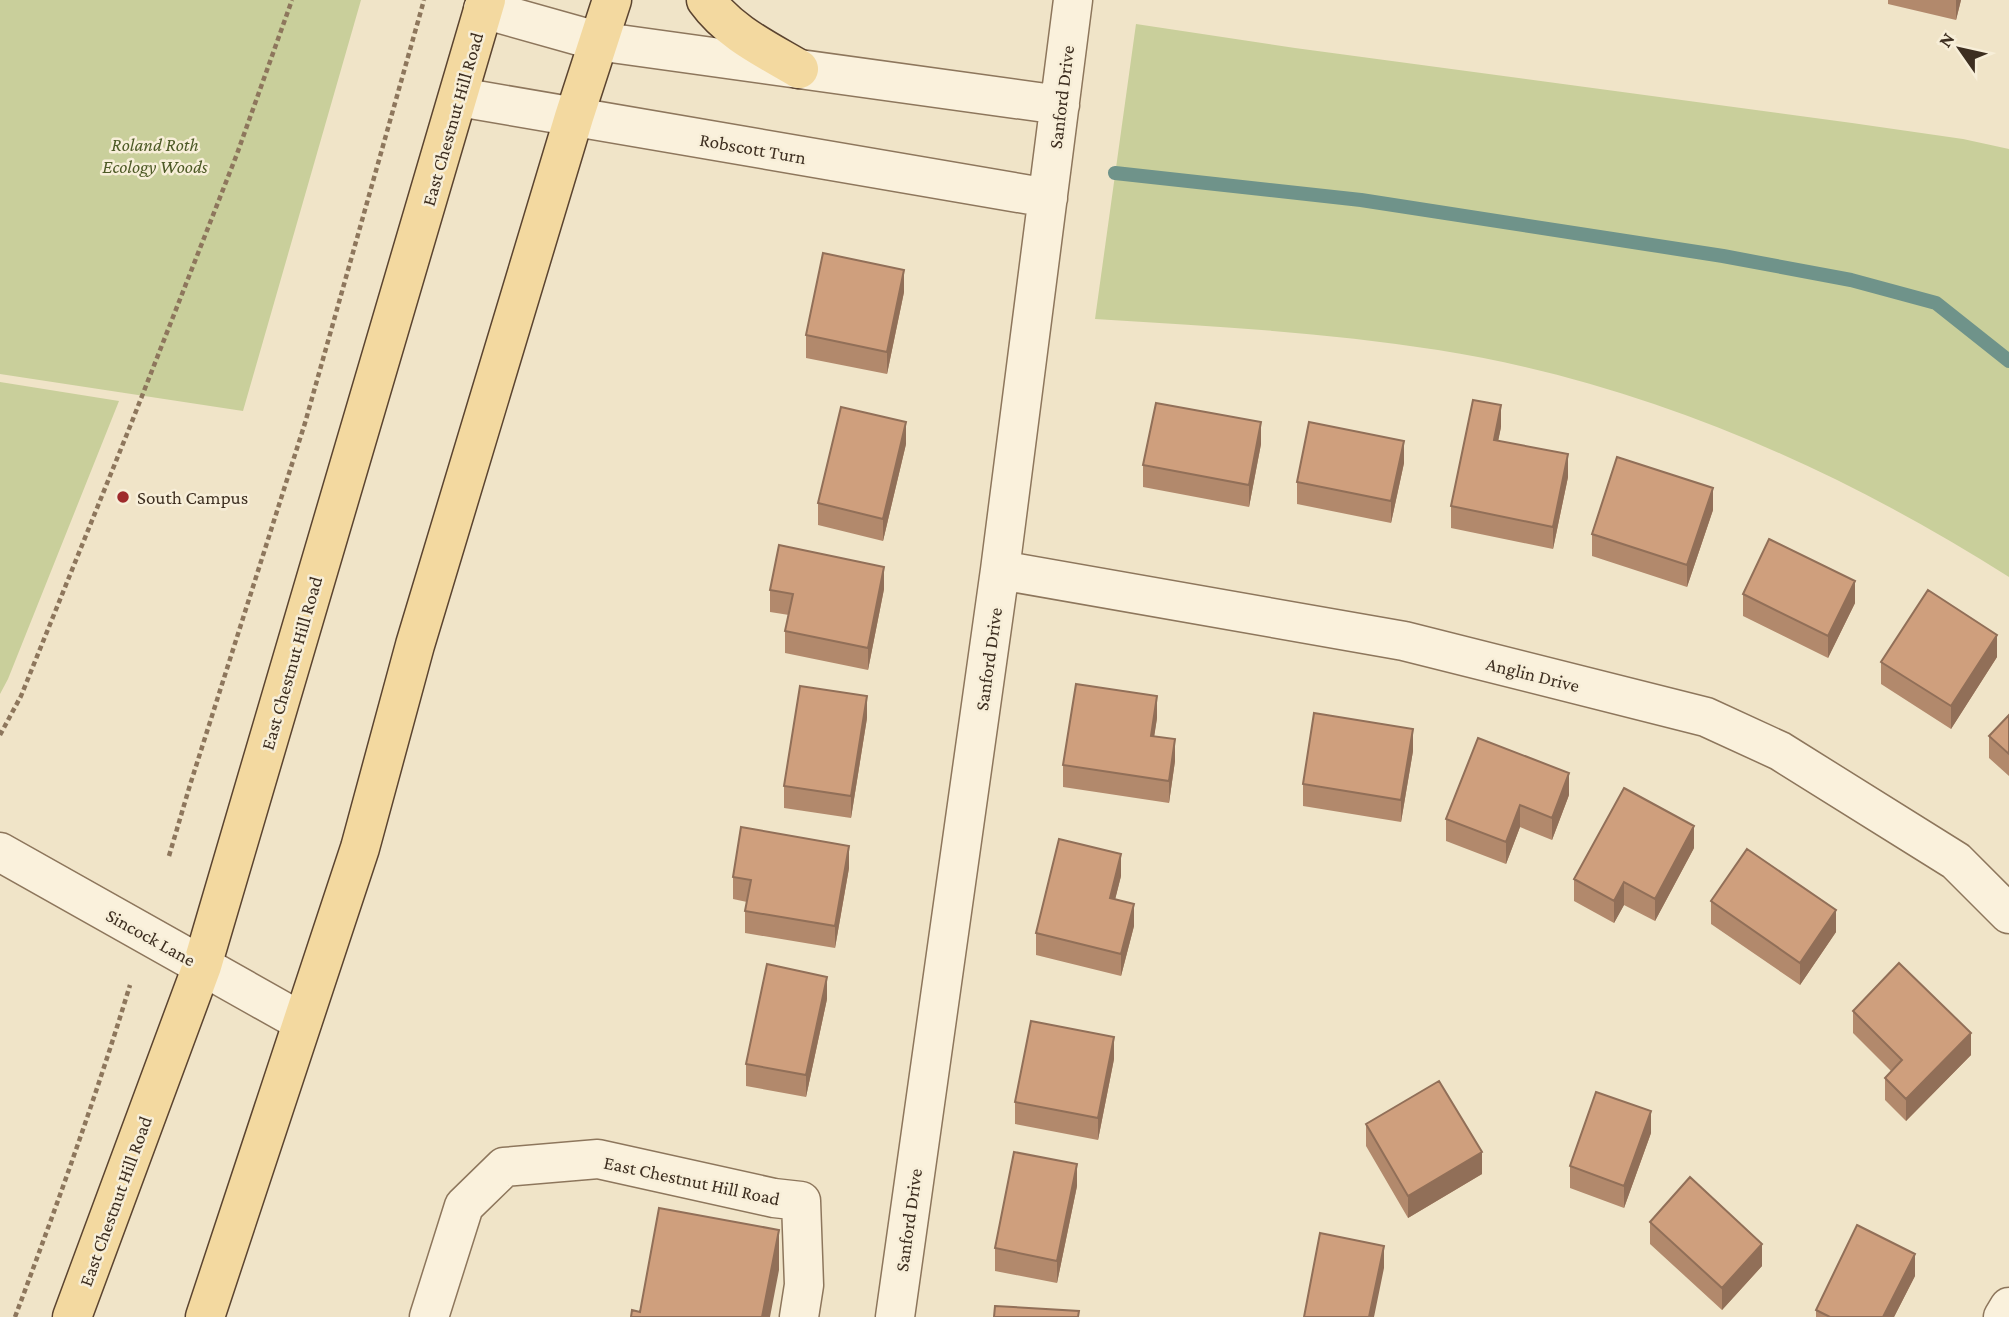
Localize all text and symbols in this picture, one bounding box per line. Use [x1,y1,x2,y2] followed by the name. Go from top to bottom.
[1925,14,1995,84] north arrow
[1934,28,1959,51] text: N
[418,30,487,208] street label: East Chestnut Hill Road
[1045,44,1078,150] street label: Sanford Drive
[698,129,808,168] street label: Robscott Turn
[102,134,208,177] park label: Roland Roth Ecology Woods
[137,487,248,508] place label: South Campus
[115,489,131,505] marker: South Campus
[257,574,326,752] street label: East Chestnut Hill Road
[971,606,1006,712] street label: Sanford Drive
[1484,653,1582,696] street label: Anglin Drive
[103,904,199,971] street label: Sincock Lane
[75,1113,156,1289] street label: East Chestnut Hill Road
[602,1152,782,1209] street label: East Chestnut Hill Road
[891,1167,926,1273] street label: Sanford Drive

